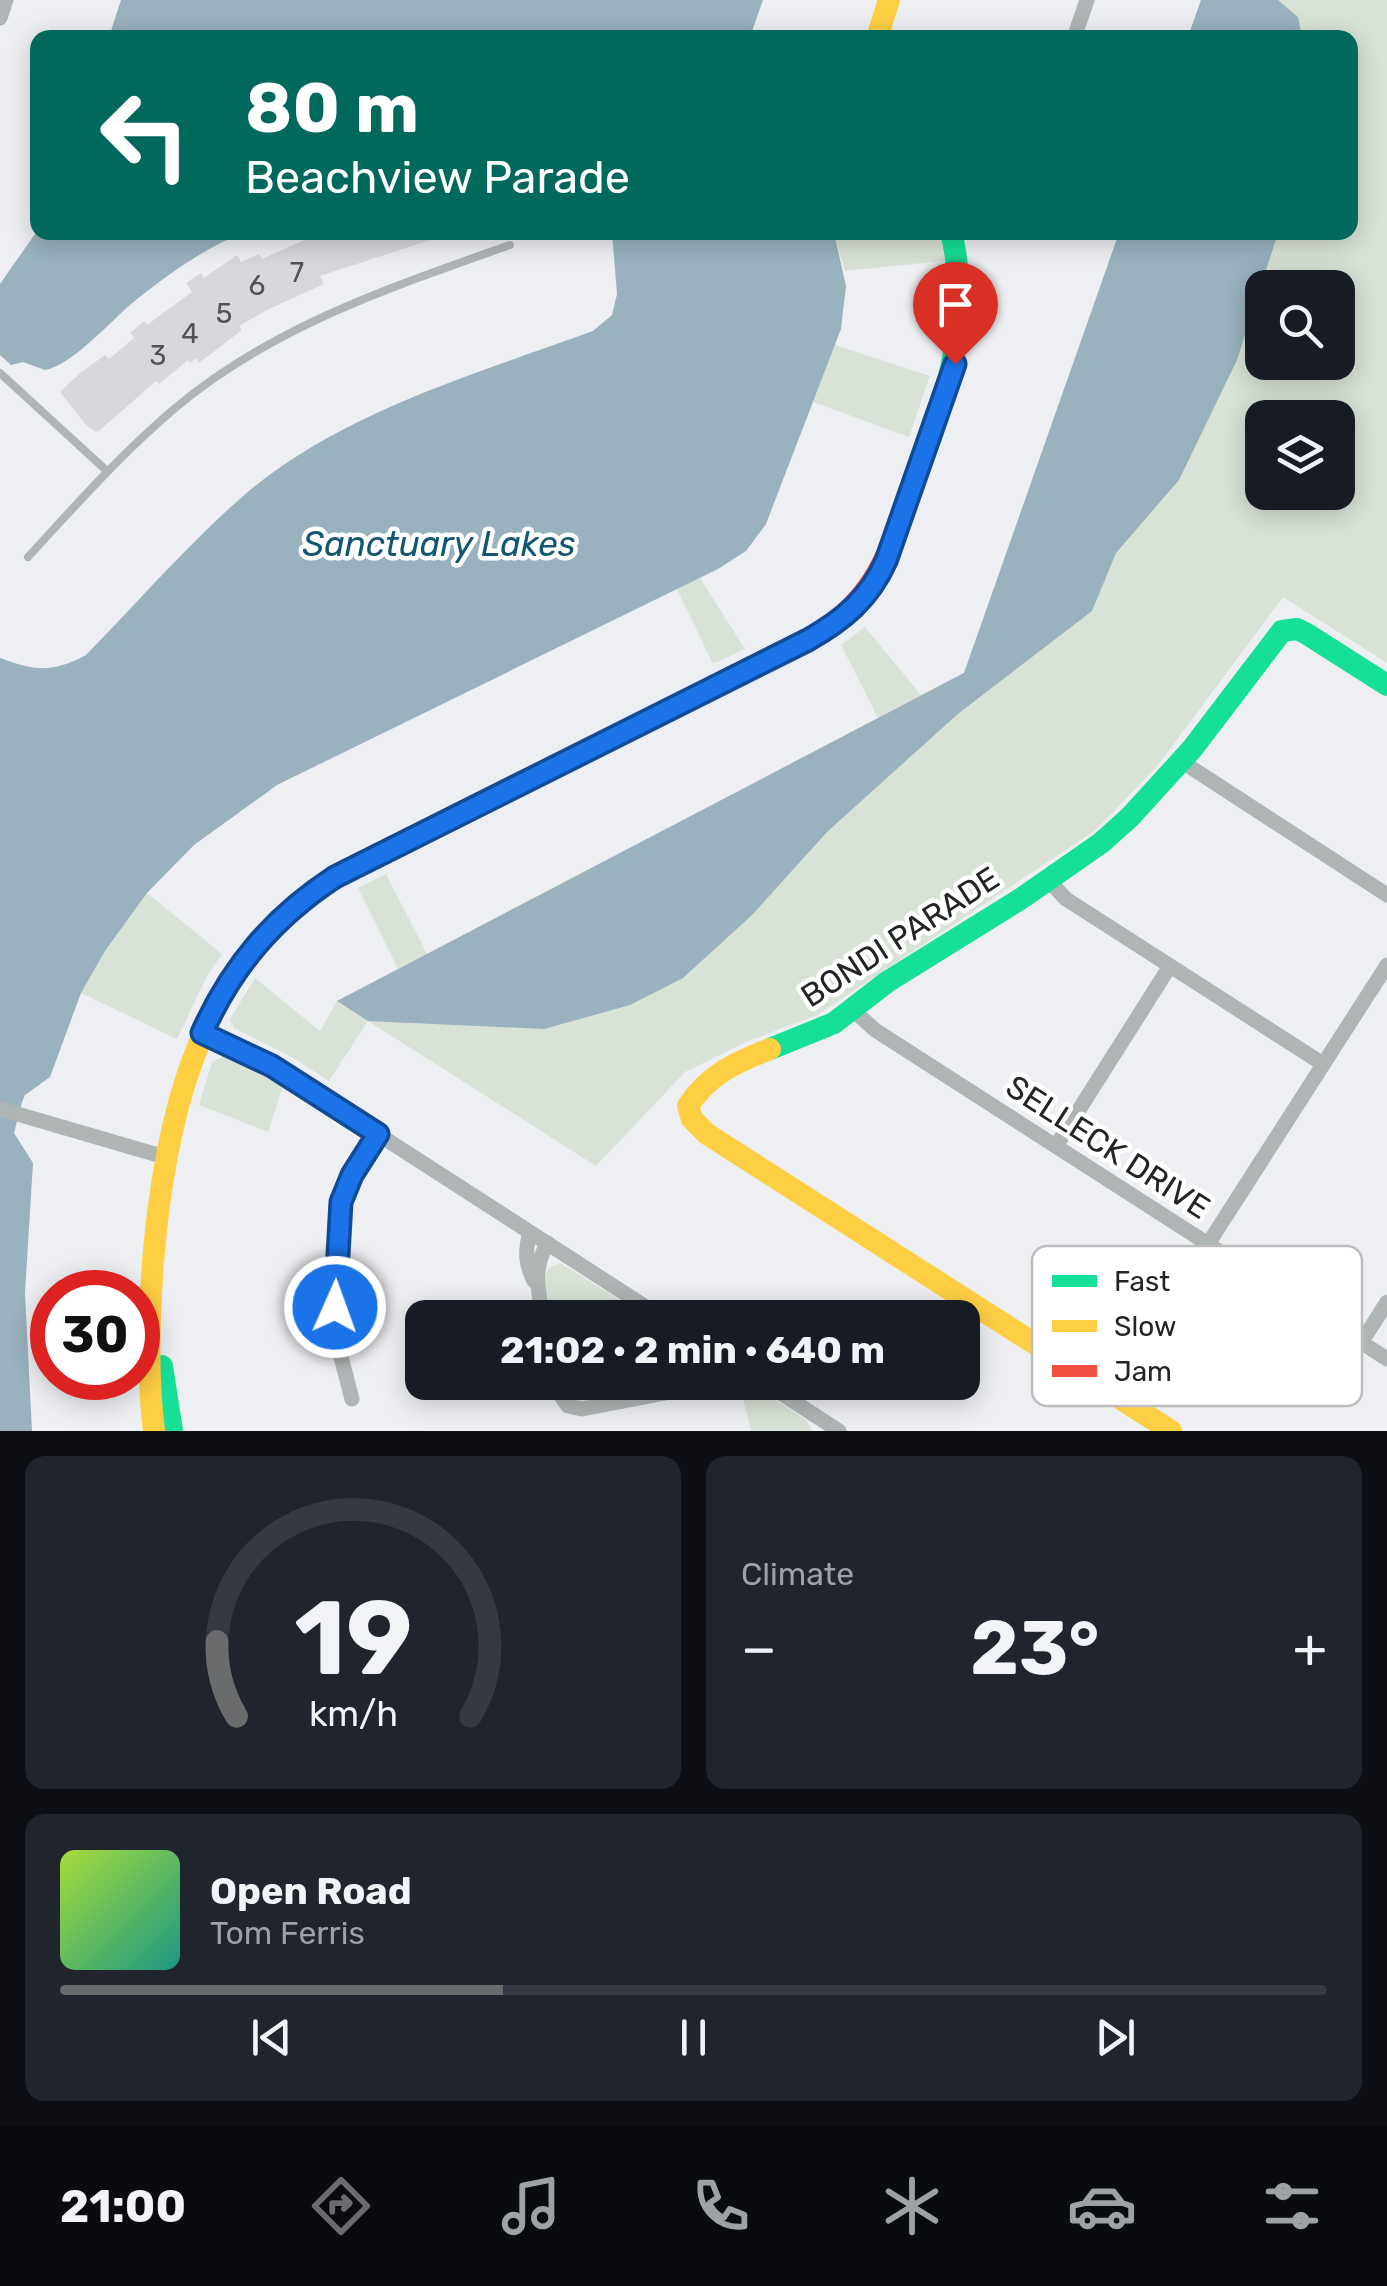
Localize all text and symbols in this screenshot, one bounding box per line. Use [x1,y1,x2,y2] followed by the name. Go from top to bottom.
[245,67,419,150] text: 80 m
[80,70,210,200] icon: left
[245,151,630,204] text: Beachview Parade
[290,256,304,289] house number: 7
[913,262,998,365] pin
[249,269,265,302] house number: 6
[1245,270,1355,510] map controls
[1245,270,1355,380] button: search
[928,277,983,332] icon: arrive
[216,297,232,330] house number: 5
[181,317,199,350] house number: 4
[150,339,166,372] house number: 3
[1245,400,1355,510] button: layers
[303,523,576,565] water label: Sanctuary Lakes
[794,859,1006,1015] street label: BONDI PARADE
[999,1067,1217,1227] street label: SELLECK DRIVE
[1032,1246,1362,1406] legend
[283,1255,387,1359] position arrow
[1114,1265,1170,1298] text: Fast
[30,1270,160,1400] speed limit sign: 30
[1114,1310,1176,1343] text: Slow
[500,1327,885,1373] text: 21:02 · 2 min · 640 m
[1114,1355,1172,1388] text: Jam
[741,1555,854,1593] text: Climate
[294,1577,412,1700] text: 19
[970,1604,1099,1693] text: 23°
[741,1616,777,1681] text: −
[1293,1616,1327,1681] text: +
[308,1693,398,1735] text: km/h
[210,1868,412,1914] text: Open Road
[210,1914,365,1952] text: Tom Ferris
[244,2010,299,2065] icon: previous
[666,2010,721,2065] icon: pause
[1088,2010,1143,2065] icon: next
[306,2171,376,2241] icon: directions
[496,2171,566,2241] icon: music
[686,2171,756,2241] icon: phone
[877,2171,947,2241] icon: climate
[1067,2171,1137,2241] icon: car
[1257,2171,1327,2241] icon: filters
[60,2180,186,2233] text: 21:00

